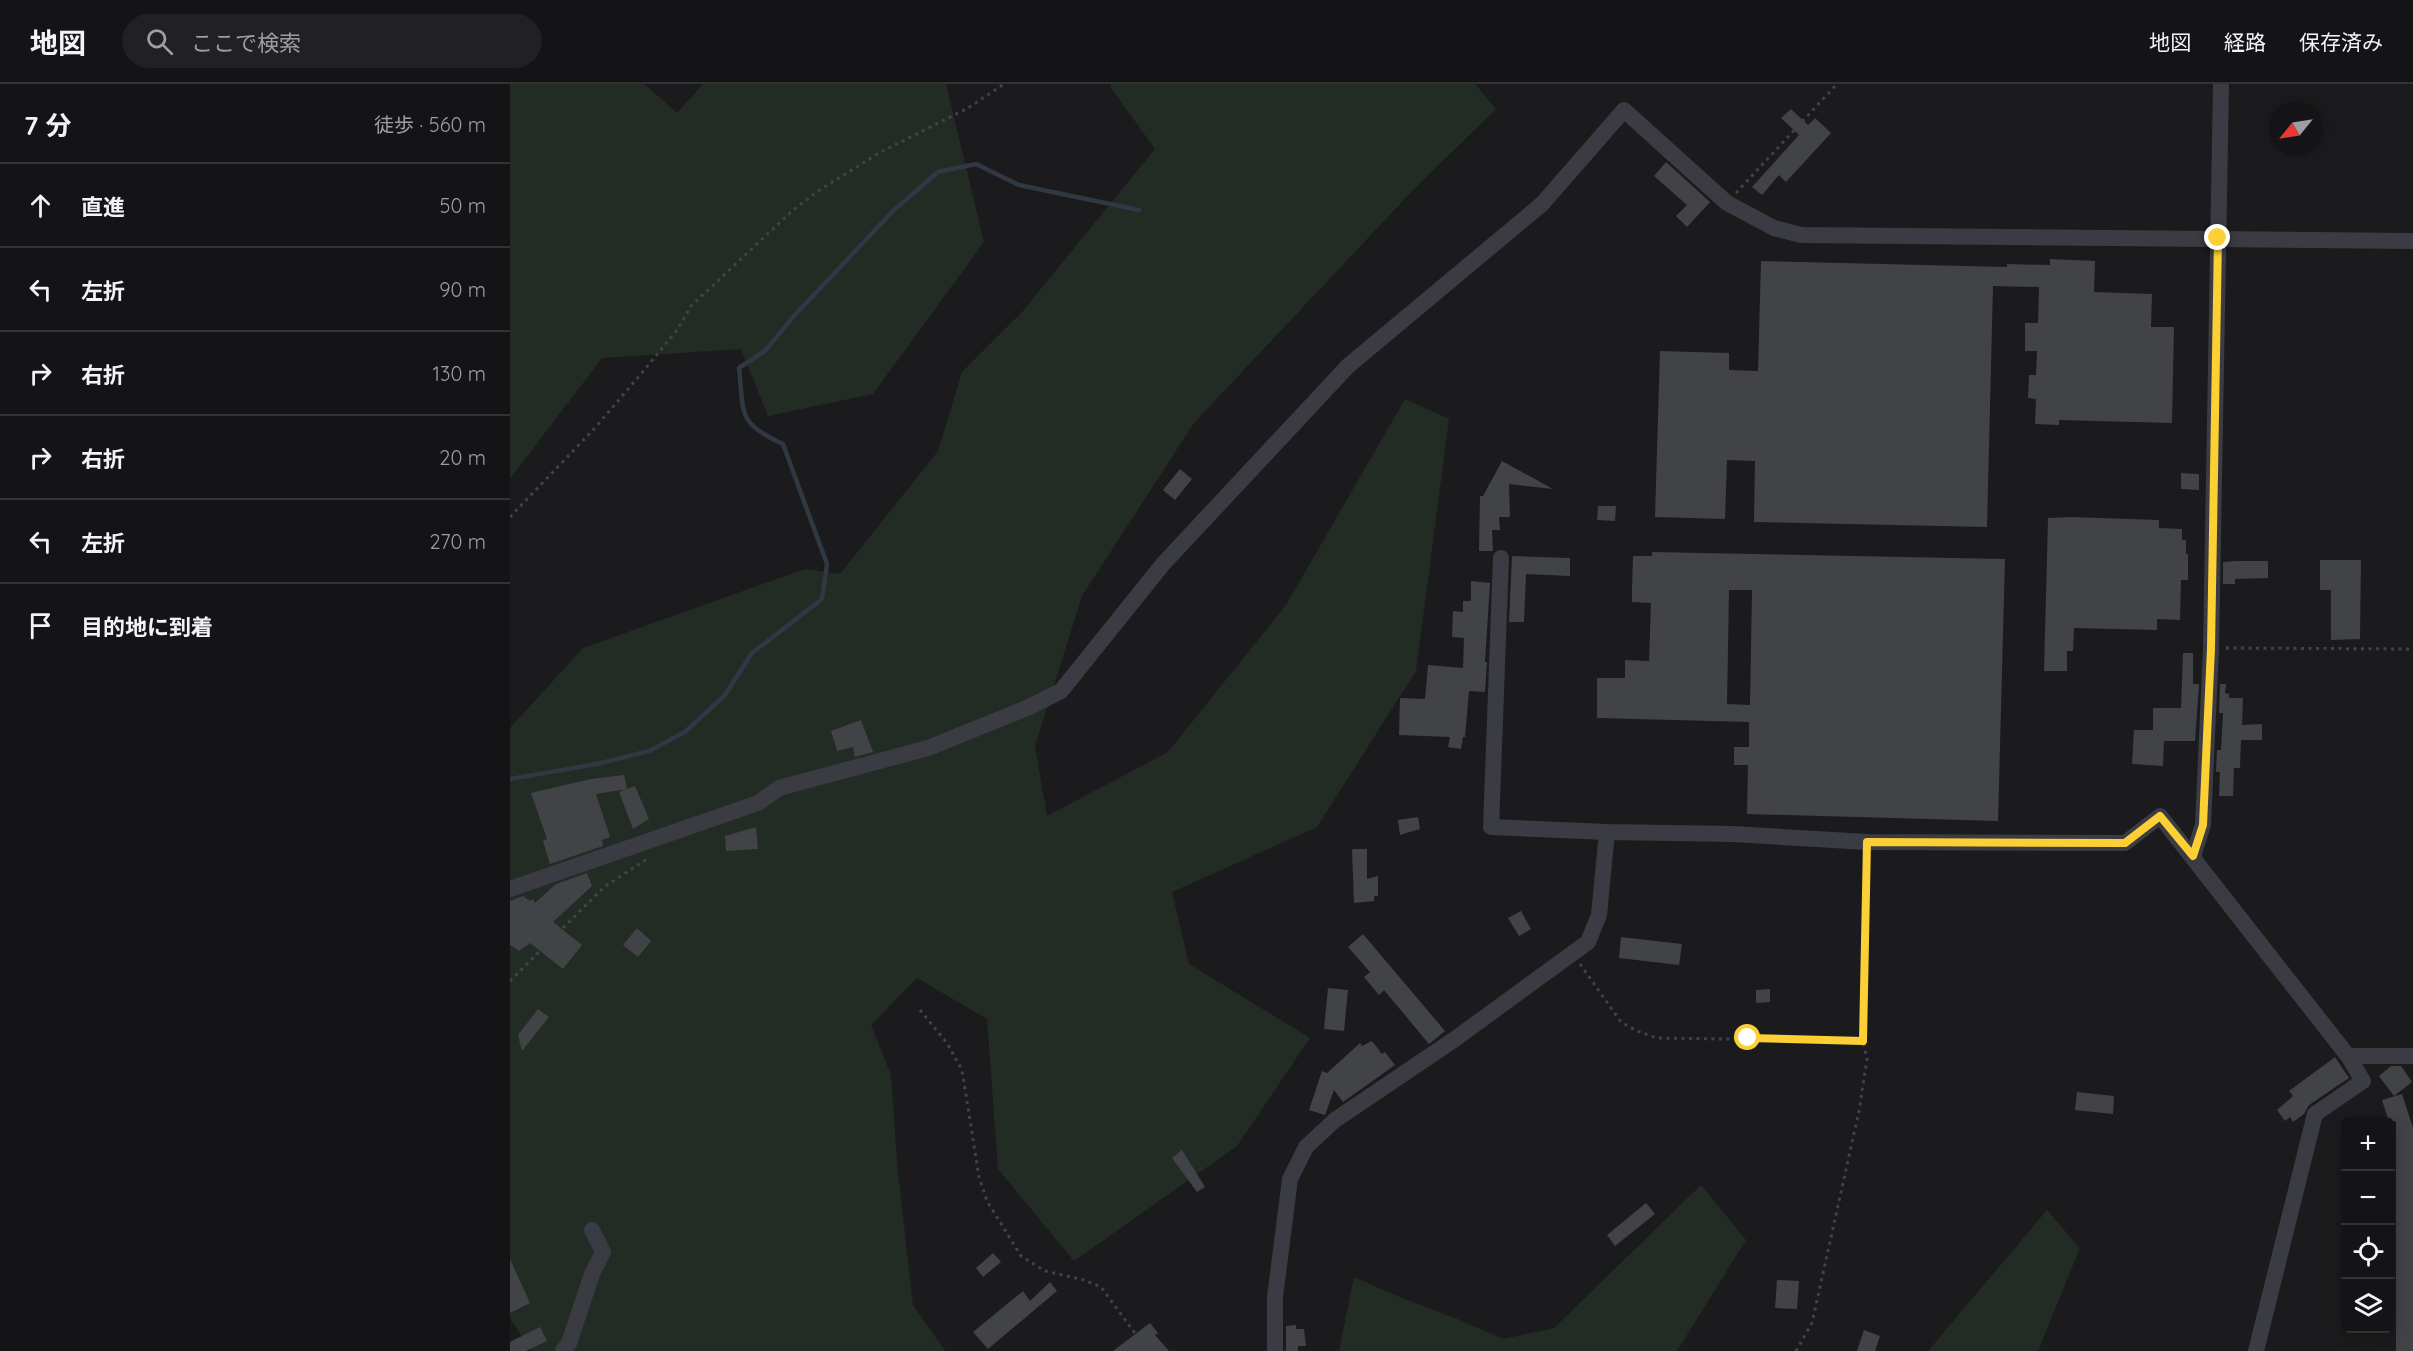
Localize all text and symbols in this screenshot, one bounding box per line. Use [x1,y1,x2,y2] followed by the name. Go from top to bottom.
[122,14,542,68] search box
[30,25,86,60] text: 地図
[143,25,176,58] icon: search
[191,29,301,57] text: ここで検索
[2149,29,2191,55] text: 地図
[2224,29,2266,55] text: 経路
[2299,29,2383,55] text: 保存済み
[2269,102,2323,156] north arrow
[24,109,72,142] text: 7 分
[374,112,486,137] text: 徒歩 · 560 m
[24,189,57,222] icon: ahead
[81,193,125,221] text: 直進
[440,193,486,218] text: 50 m
[2204,224,2230,250] route end
[24,273,57,306] icon: left
[81,277,125,305] text: 左折
[439,277,486,302] text: 90 m
[24,357,57,390] icon: right
[81,361,125,389] text: 右折
[433,361,486,386] text: 130 m
[24,441,57,474] icon: right
[81,445,125,473] text: 右折
[439,445,486,470] text: 20 m
[24,525,57,558] icon: left
[81,529,125,557] text: 左折
[429,529,486,554] text: 270 m
[24,609,57,642] icon: arrive
[81,613,213,641] text: 目的地に到着
[1734,1024,1760,1050] route start
[2341,1117,2395,1333] map controls
[2341,1117,2395,1171] button: +
[2341,1171,2395,1225] button: −
[2341,1225,2395,1279] button: locate
[2341,1279,2395,1333] button: layers

